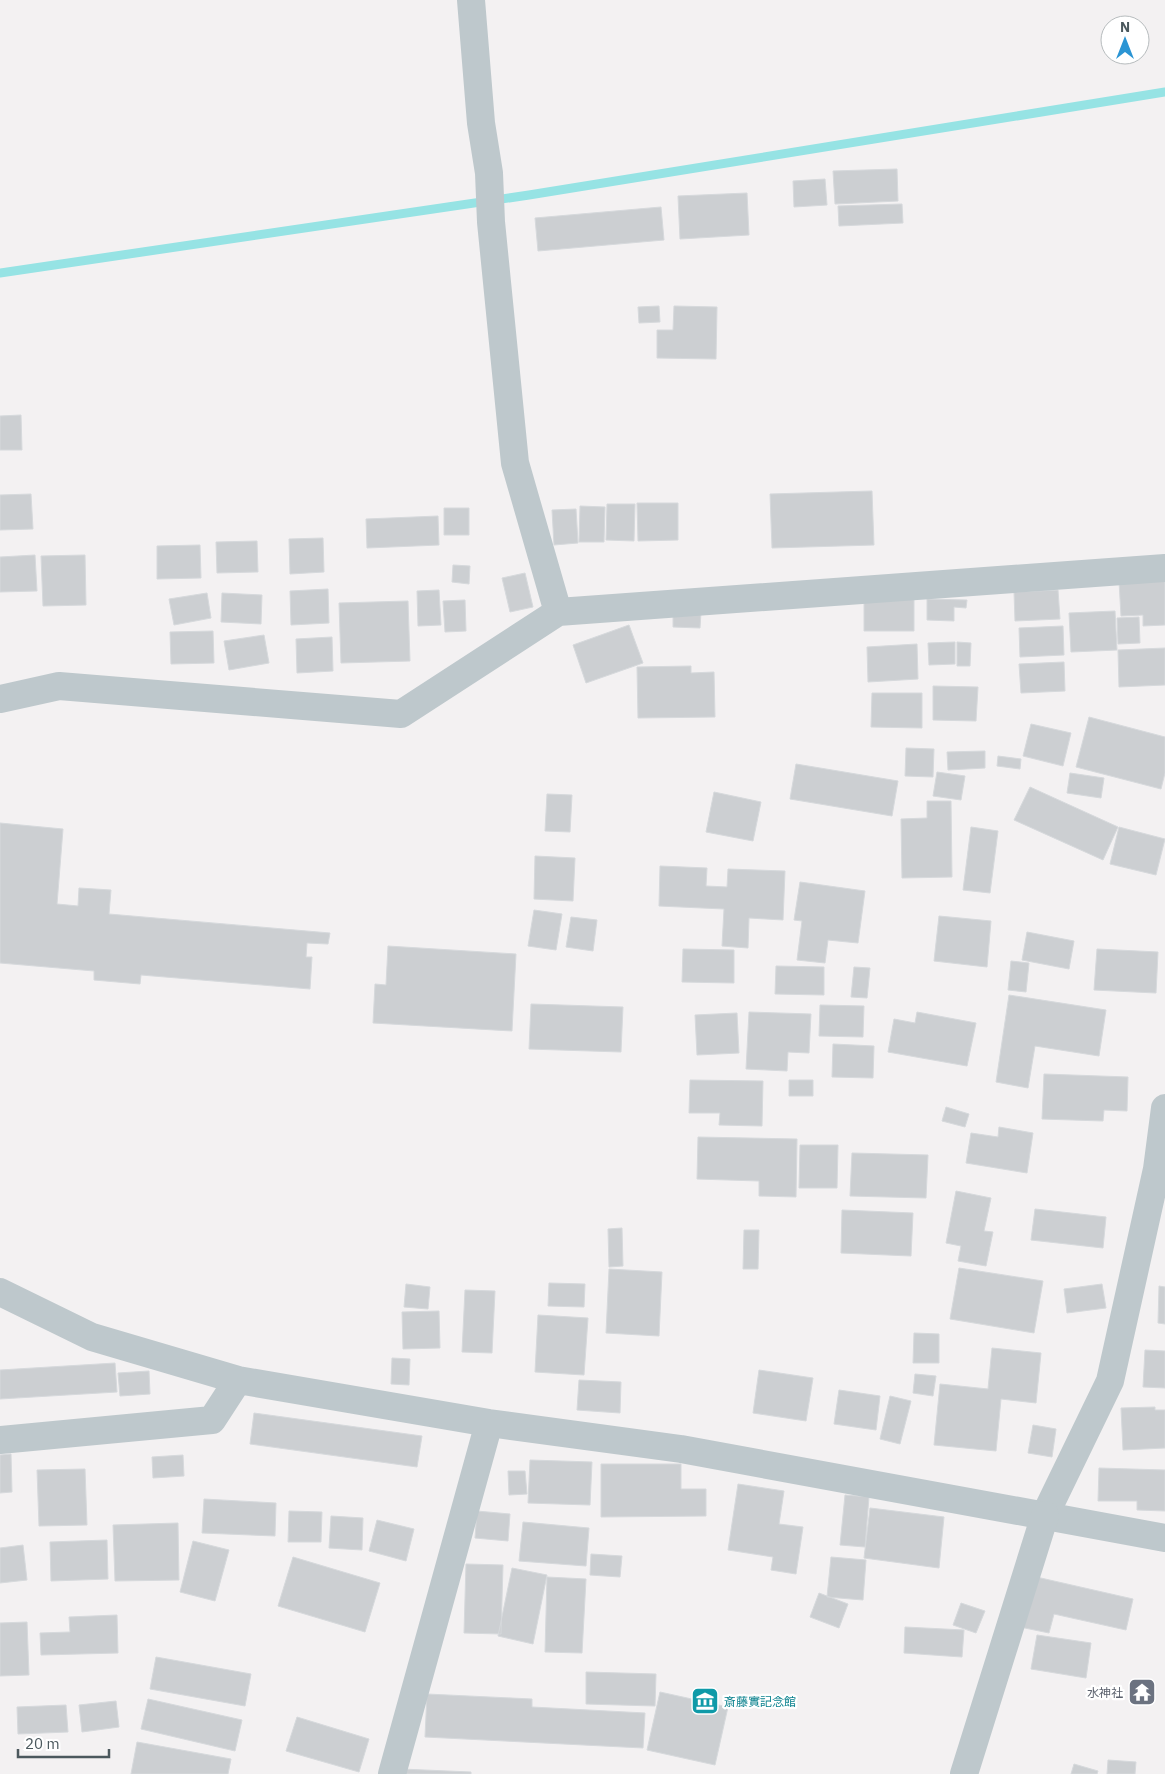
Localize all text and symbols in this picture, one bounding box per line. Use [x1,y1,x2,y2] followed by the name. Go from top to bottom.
[1100,15,1150,65] north arrow
[1120,18,1130,36] text: N
[1127,1677,1157,1707] temple icon: 水神社
[1087,1685,1123,1700] place label: 水神社
[690,1686,720,1716] museum icon: 斎藤實記念館
[724,1694,796,1709] place label: 斎藤實記念館
[18,1726,109,1758] scale bar
[25,1734,60,1753] text: 20 m

